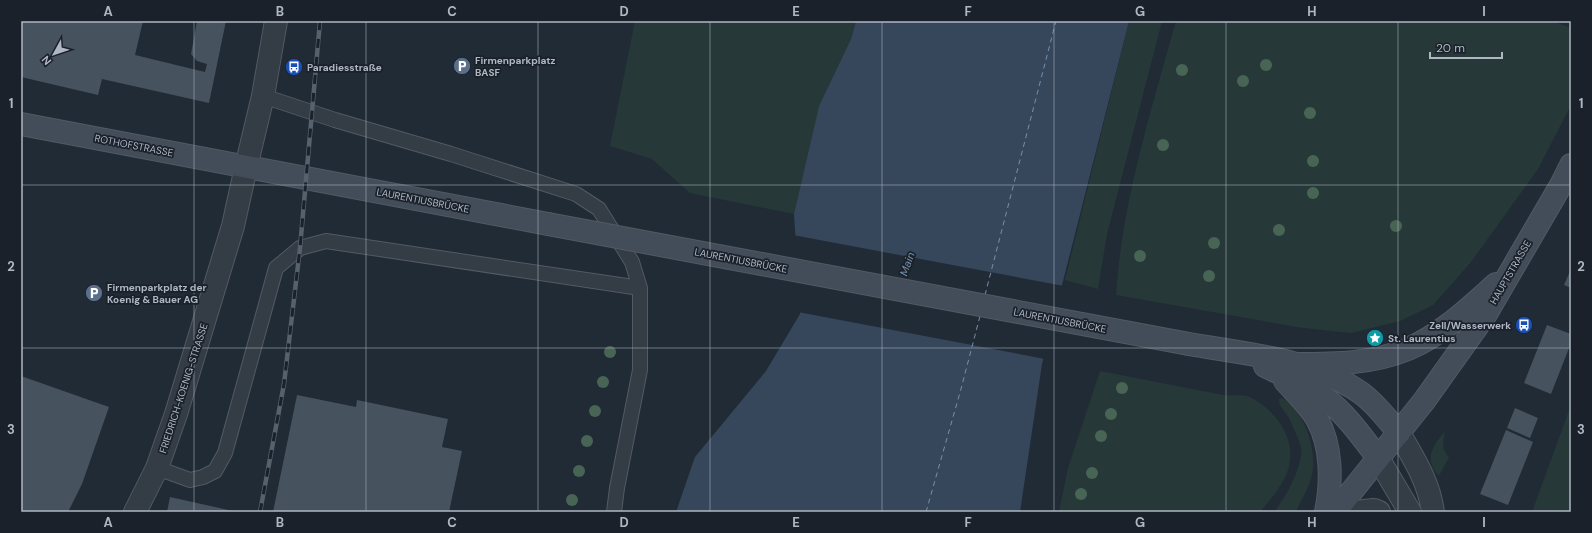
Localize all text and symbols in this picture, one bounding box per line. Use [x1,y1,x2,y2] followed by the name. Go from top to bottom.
[103,3,113,20] text: A
[276,3,284,20] text: B
[447,3,457,20] text: C
[619,3,629,20] text: D
[792,3,800,20] text: E
[964,3,972,20] text: F
[1135,3,1145,20] text: G
[1307,3,1317,20] text: H
[1482,3,1486,20] text: I
[34,34,74,74] north arrow
[1430,34,1502,60] scale bar
[1436,40,1465,56] text: 20 m
[38,53,54,68] text: N
[475,54,556,79] place label: Firmenparkplatz BASF
[452,56,472,76] parking icon: Firmenparkplatz BASF
[284,57,304,77] bus stop icon: Paradiesstraße
[307,61,382,74] place label: Paradiesstraße
[9,95,13,112] text: 1
[1579,95,1583,112] text: 1
[93,131,175,160] street label: ROTHOFSTRASSE
[375,185,471,216] street label: LAURENTIUSBRÜCKE
[1487,238,1534,307] street label: HAUPTSTRASSE
[693,245,789,276] street label: LAURENTIUSBRÜCKE
[896,250,918,278] water label: Main
[7,258,15,275] text: 2
[1577,258,1585,275] text: 2
[107,281,207,306] place label: Firmenparkplatz der Koenig & Bauer AG
[84,283,104,303] parking icon: Firmenparkplatz der Koenig & Bauer AG
[1012,305,1108,336] street label: LAURENTIUSBRÜCKE
[1514,315,1534,335] bus stop icon: Zell/Wasserwerk
[1429,319,1511,332] place label: Zell/Wasserwerk
[156,321,211,455] street label: FRIEDRICH-KOENIG-STRASSE
[1365,328,1385,348] place icon: St. Laurentius
[1388,332,1456,345] place label: St. Laurentius
[7,421,15,438] text: 3
[1577,421,1585,438] text: 3
[103,514,113,531] text: A
[276,514,284,531] text: B
[447,514,457,531] text: C
[619,514,629,531] text: D
[792,514,800,531] text: E
[964,514,972,531] text: F
[1135,514,1145,531] text: G
[1307,514,1317,531] text: H
[1482,514,1486,531] text: I

